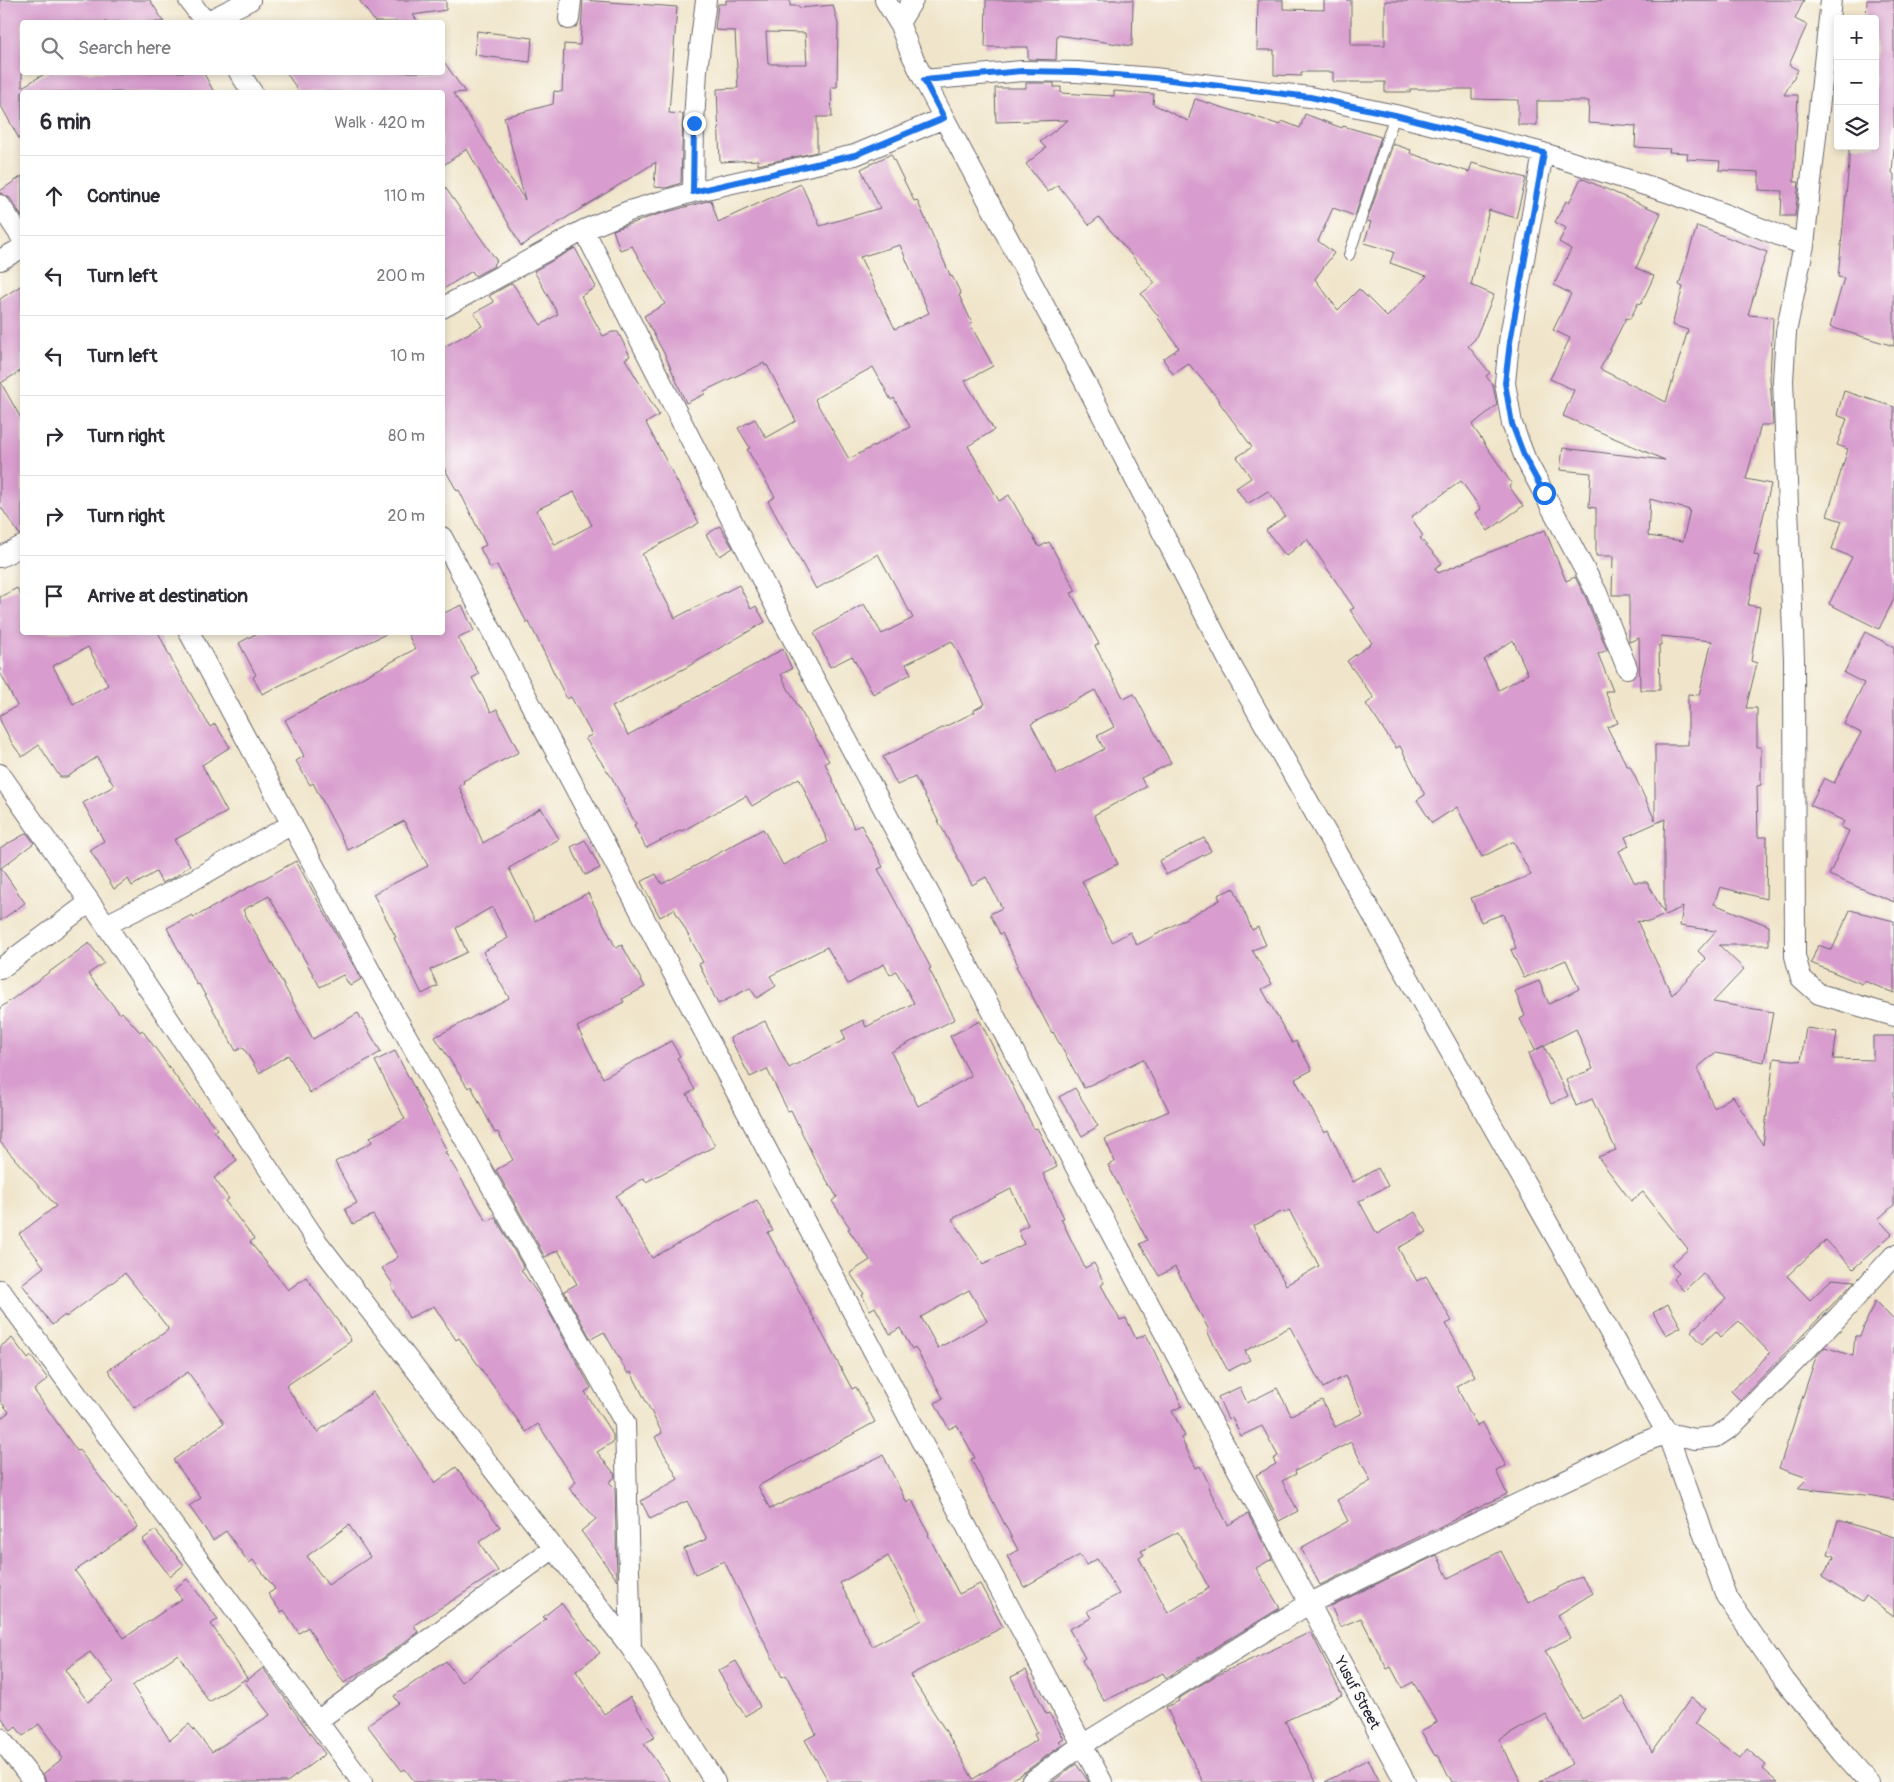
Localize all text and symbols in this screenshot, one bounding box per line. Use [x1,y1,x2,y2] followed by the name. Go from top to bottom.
[1834,15,1879,150] map controls
[1834,15,1879,60] button: +
[20,20,445,75] search box
[38,34,66,62] icon: search
[78,36,171,60] text: Search here
[1834,60,1879,105] button: −
[1834,105,1879,150] button: layers
[40,109,91,136] text: 6 min
[683,112,706,135] route end
[334,113,425,133] text: Walk · 420 m
[40,182,68,210] icon: ahead
[87,184,160,208] text: Continue
[384,186,425,206] text: 110 m
[40,262,68,290] icon: left
[87,264,157,288] text: Turn left
[377,266,425,286] text: 200 m
[40,342,68,370] icon: left
[87,344,157,368] text: Turn left
[390,346,425,366] text: 10 m
[40,422,68,450] icon: right
[87,424,165,448] text: Turn right
[388,426,425,446] text: 80 m
[1533,482,1556,505] route start
[40,502,68,530] icon: right
[87,504,165,528] text: Turn right
[387,506,425,526] text: 20 m
[40,582,68,610] icon: arrive
[87,584,248,608] text: Arrive at destination
[1329,1652,1385,1734] street label: Yusuf Street

